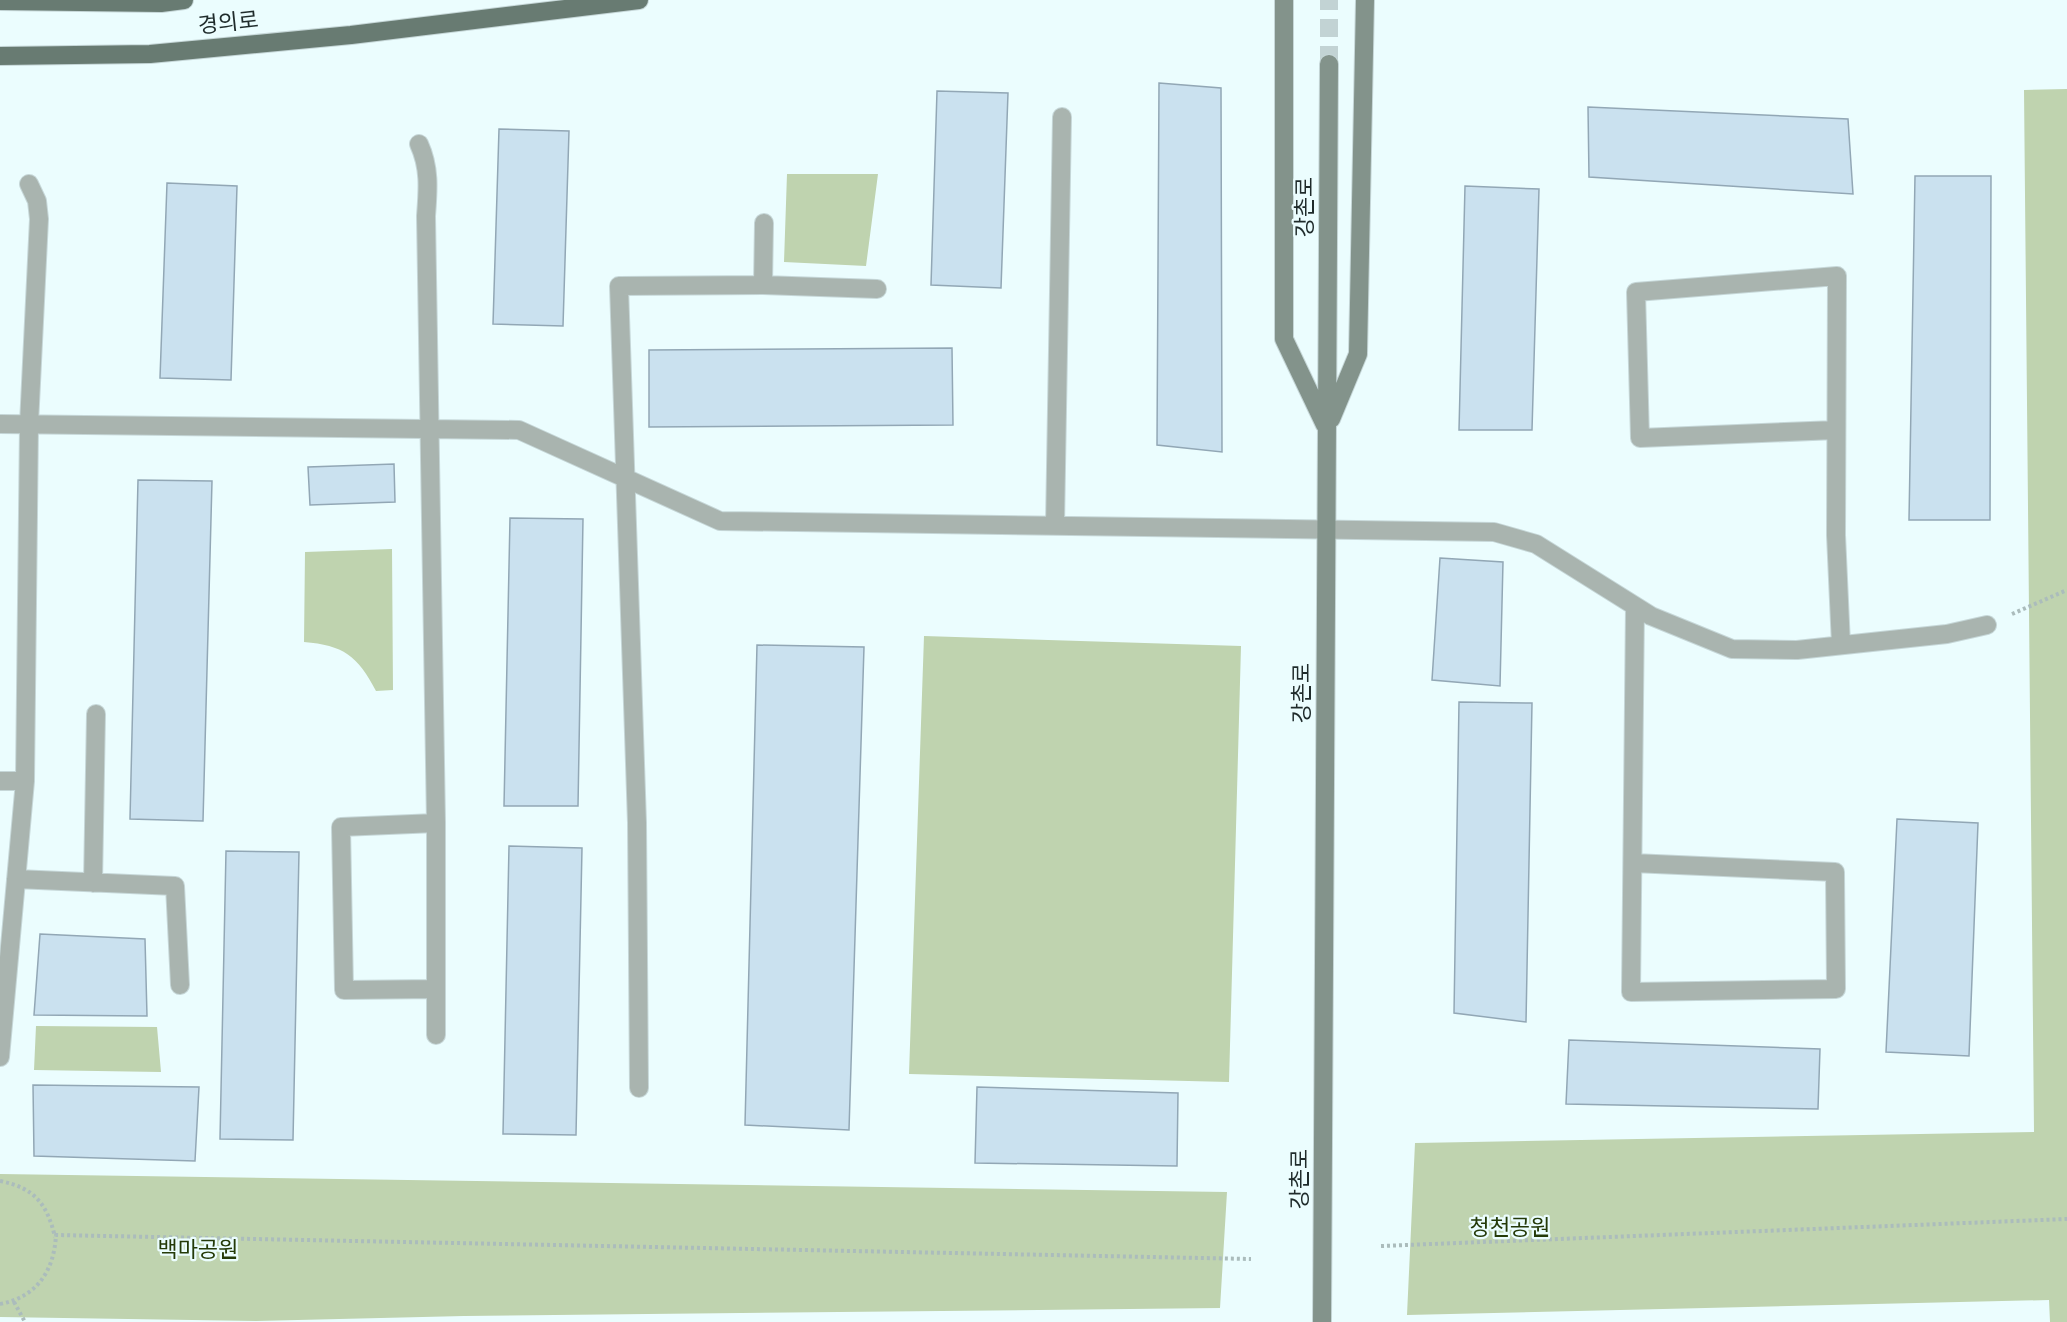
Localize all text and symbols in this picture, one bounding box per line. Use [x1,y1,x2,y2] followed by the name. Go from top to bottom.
[196,5,260,39] street label: 경의로
[1290,177,1318,237] street label: 강촌로
[1287,663,1315,723] street label: 강촌로
[1285,1149,1313,1209] street label: 강촌로
[1470,1213,1550,1241] park label: 청천공원
[158,1235,238,1263] park label: 백마공원

